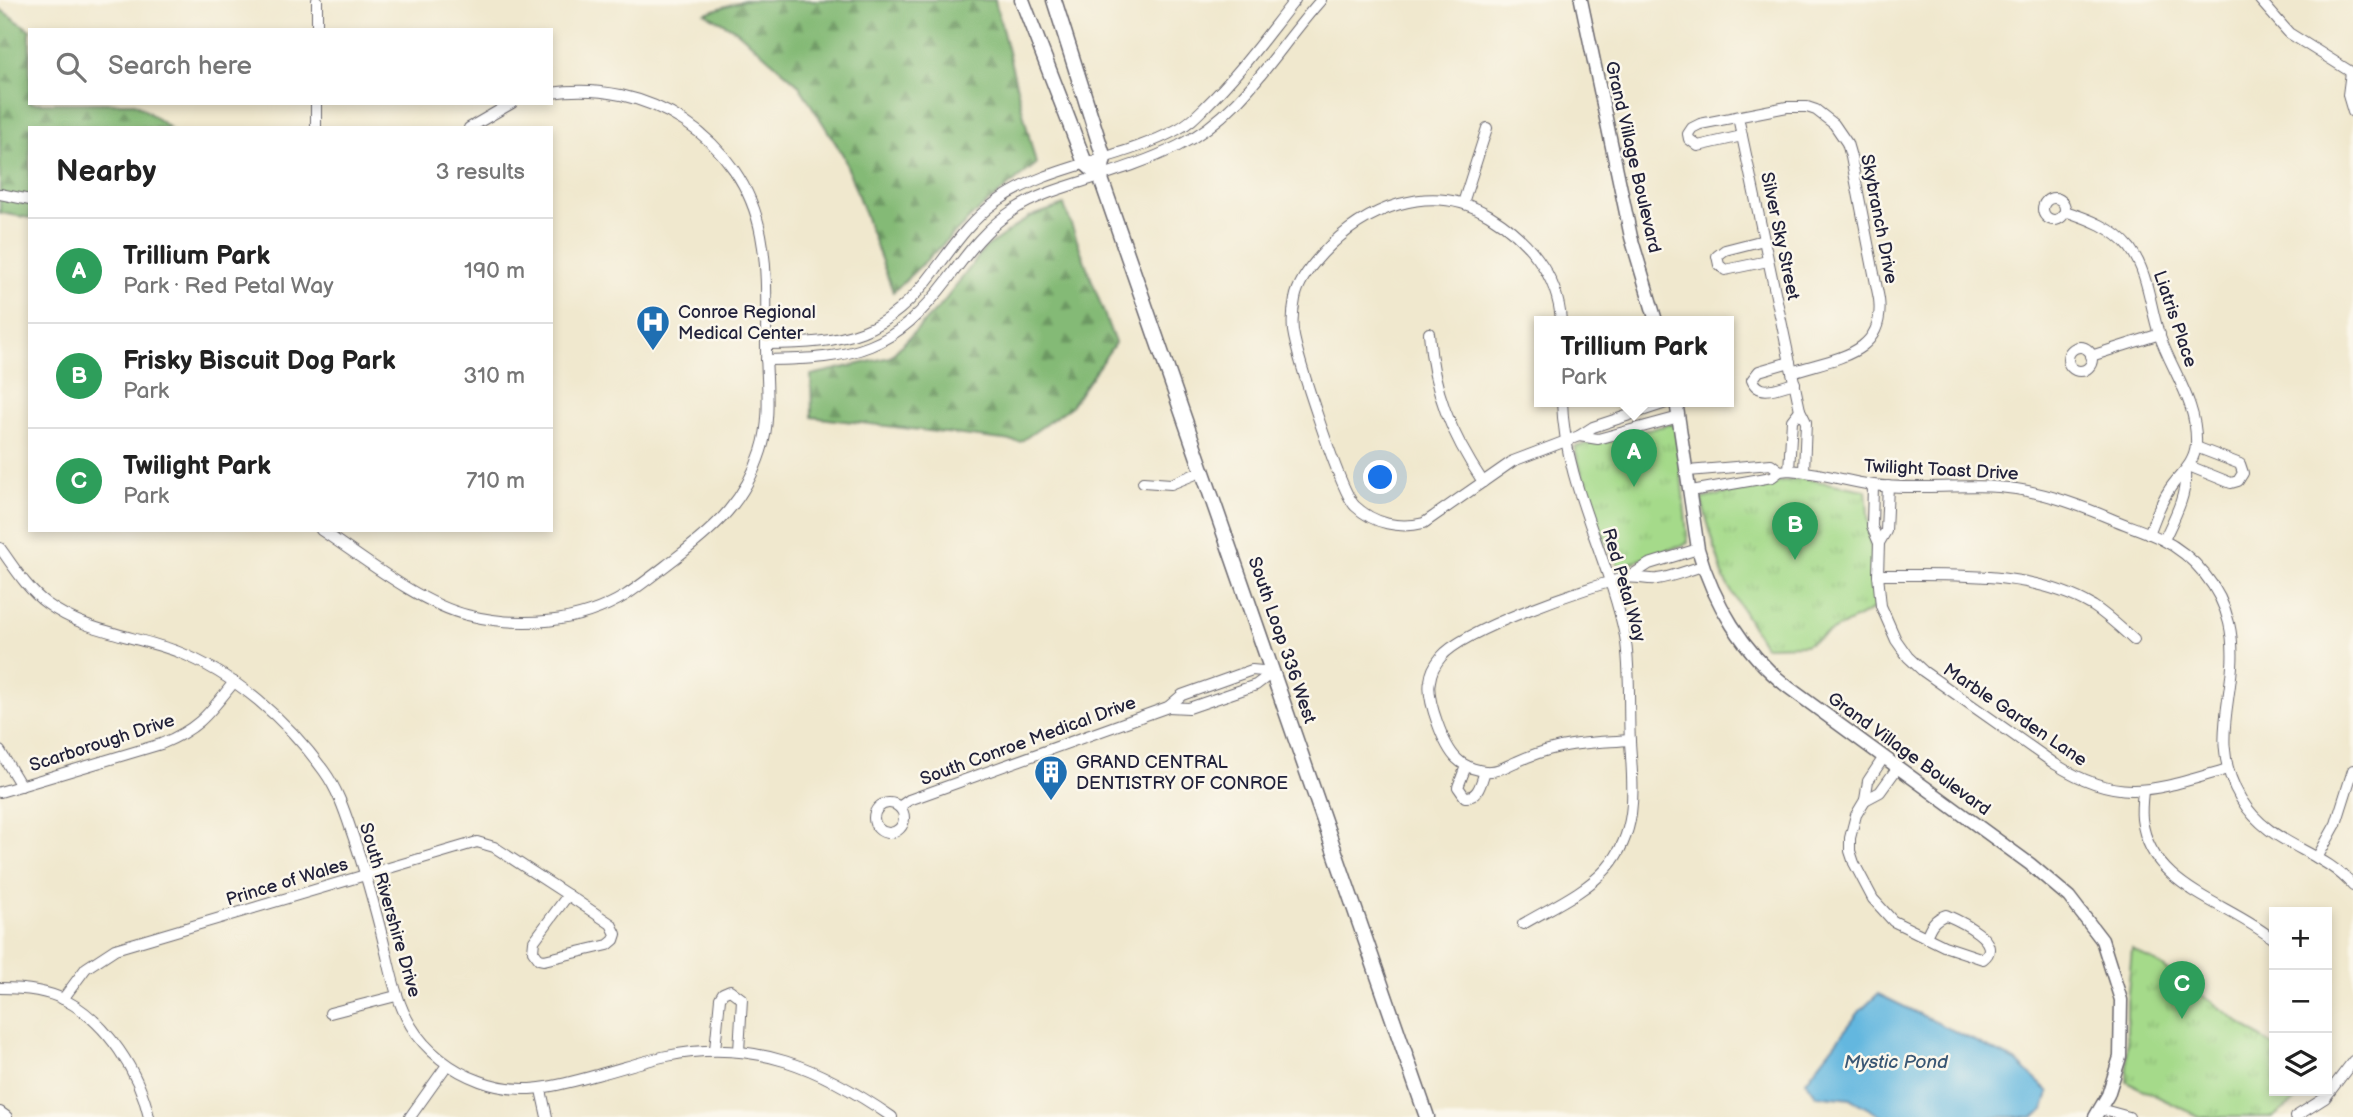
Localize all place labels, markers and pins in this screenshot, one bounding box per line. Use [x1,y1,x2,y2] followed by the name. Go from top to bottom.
[678,302,816,344] place label: Conroe Regional Medical Center
[634,303,672,352] hospital icon: Conroe Regional Medical Center
[1611,429,1657,487] pin: A
[1772,502,1818,560] pin: B
[1076,752,1288,794] place label: GRAND CENTRAL DENTISTRY OF CONROE
[1032,753,1070,802] building icon: GRAND CENTRAL DENTISTRY OF CONROE
[2159,961,2205,1019] pin: C

